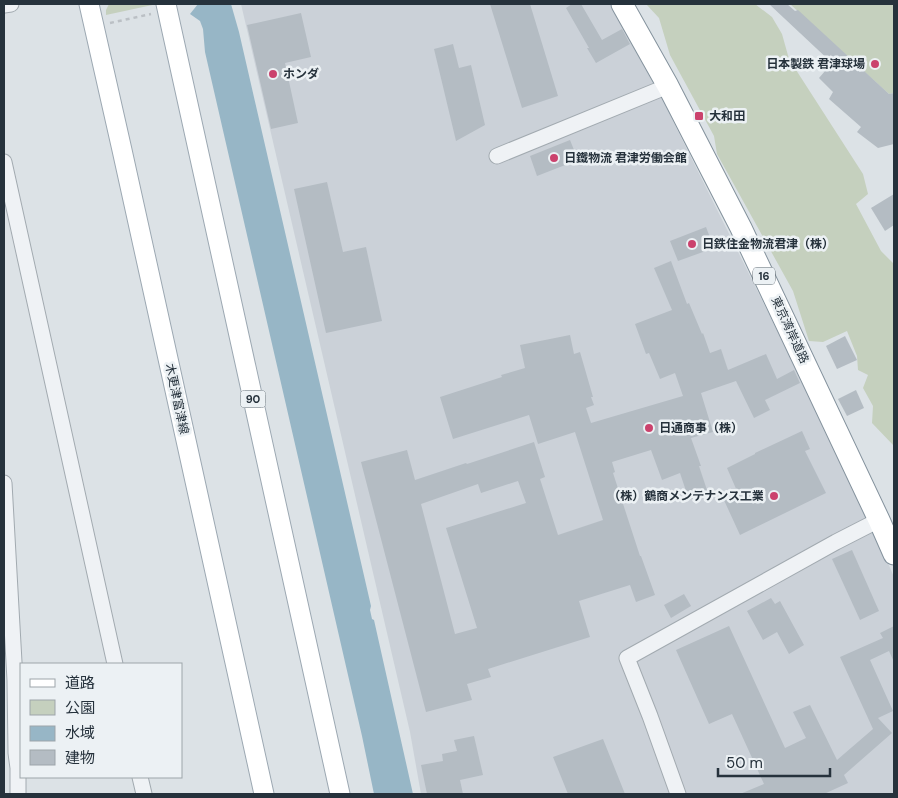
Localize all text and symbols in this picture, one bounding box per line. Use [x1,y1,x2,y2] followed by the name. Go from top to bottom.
[766,56,865,72] place label: 日本製鉄 君津球場
[869,58,881,70] marker: 日本製鉄 君津球場
[283,66,319,82] place label: ホンダ
[267,68,279,80] marker: ホンダ
[709,108,745,124] place label: 大和田
[693,110,705,122] marker: 大和田
[564,150,687,166] place label: 日鐵物流 君津労働会館
[548,152,560,164] marker: 日鐵物流 君津労働会館
[702,236,834,252] place label: 日鉄住金物流君津（株）
[686,238,698,250] marker: 日鉄住金物流君津（株）
[753,268,775,284] road number: 16
[768,294,812,366] street label: 東京湾岸道路
[162,362,192,436] street label: 木更津富津線
[240,390,266,408] road number: 90
[659,420,743,436] place label: 日通商事（株）
[643,422,655,434] marker: 日通商事（株）
[608,488,764,504] place label: （株）鶴商メンテナンス工業
[768,490,780,502] marker: （株）鶴商メンテナンス工業
[20,663,182,778] legend
[65,673,95,693] text: 道路
[65,698,95,718] text: 公園
[65,723,95,743] text: 水域
[718,746,830,778] scale bar
[65,748,95,768] text: 建物
[726,753,763,773] text: 50 m

